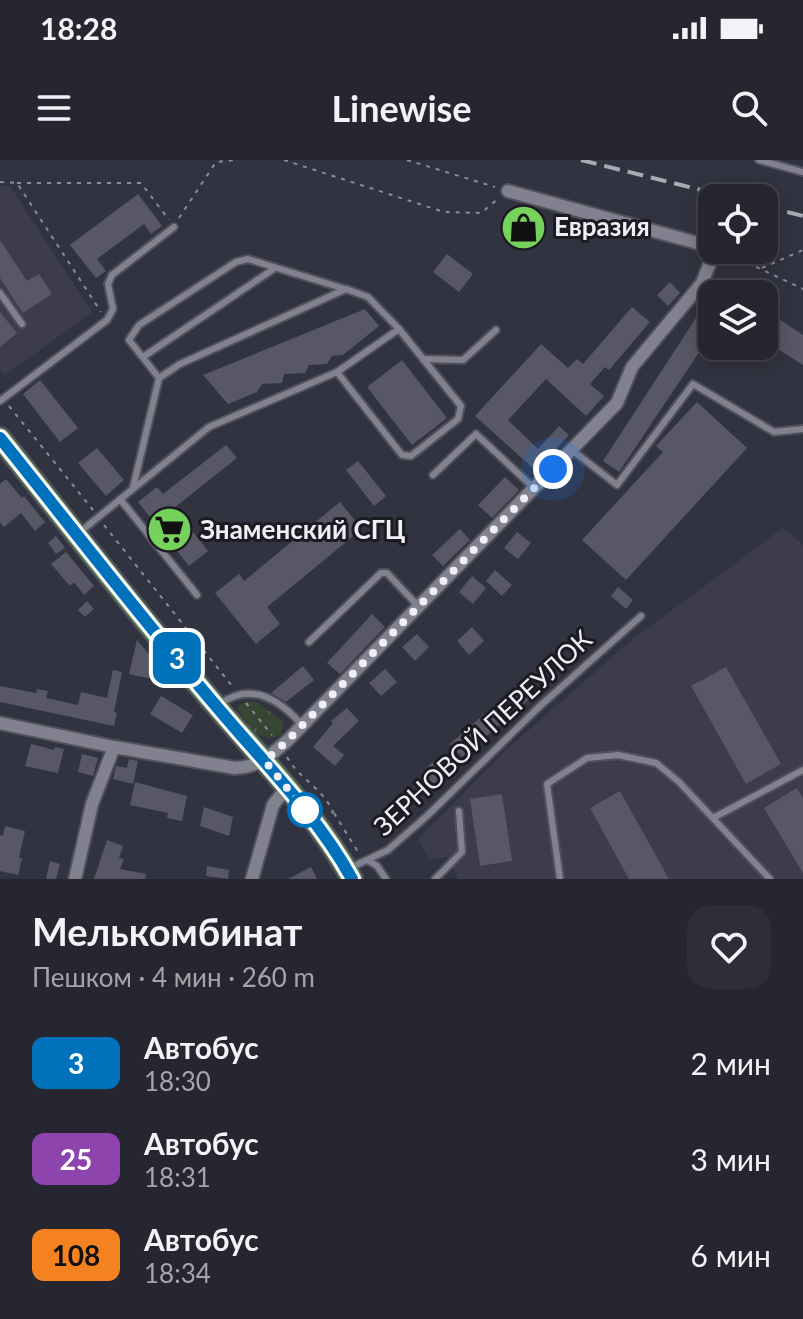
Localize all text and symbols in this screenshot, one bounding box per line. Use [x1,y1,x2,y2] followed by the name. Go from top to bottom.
[40,10,117,46] text: 18:28
[32,86,76,130] icon: menu
[331,86,472,130] text: Linewise
[727,86,771,130] icon: search
[698,184,778,360] map controls
[698,184,778,264] button: locate
[499,203,547,251] shop icon: Евразия
[554,210,650,242] place label: Евразия
[698,280,778,360] button: layers
[533,449,573,489] your location
[145,506,193,554] supermarket icon: Знаменский СГЦ
[200,513,405,545] place label: Знаменский СГЦ
[366,622,599,842] street label: ЗЕРНОВОЙ ПЕРЕУЛОК
[151,632,203,684] line badge: 3
[169,641,185,675] text: 3
[288,793,322,827] unlabelled marker
[687,905,771,989] button: heart
[32,908,302,954] text: Мелькомбинат
[32,961,315,993] text: Пешком · 4 мин · 260 m
[144,1029,259,1065] text: Автобус
[691,1045,771,1081] text: 2 мин
[68,1046,84,1080] text: 3
[144,1065,211,1097] text: 18:30
[144,1125,259,1161] text: Автобус
[691,1141,771,1177] text: 3 мин
[60,1142,92,1176] text: 25
[144,1161,211,1193] text: 18:31
[144,1221,259,1257] text: Автобус
[691,1237,771,1273] text: 6 мин
[52,1238,100,1272] text: 108
[144,1257,211,1289] text: 18:34

